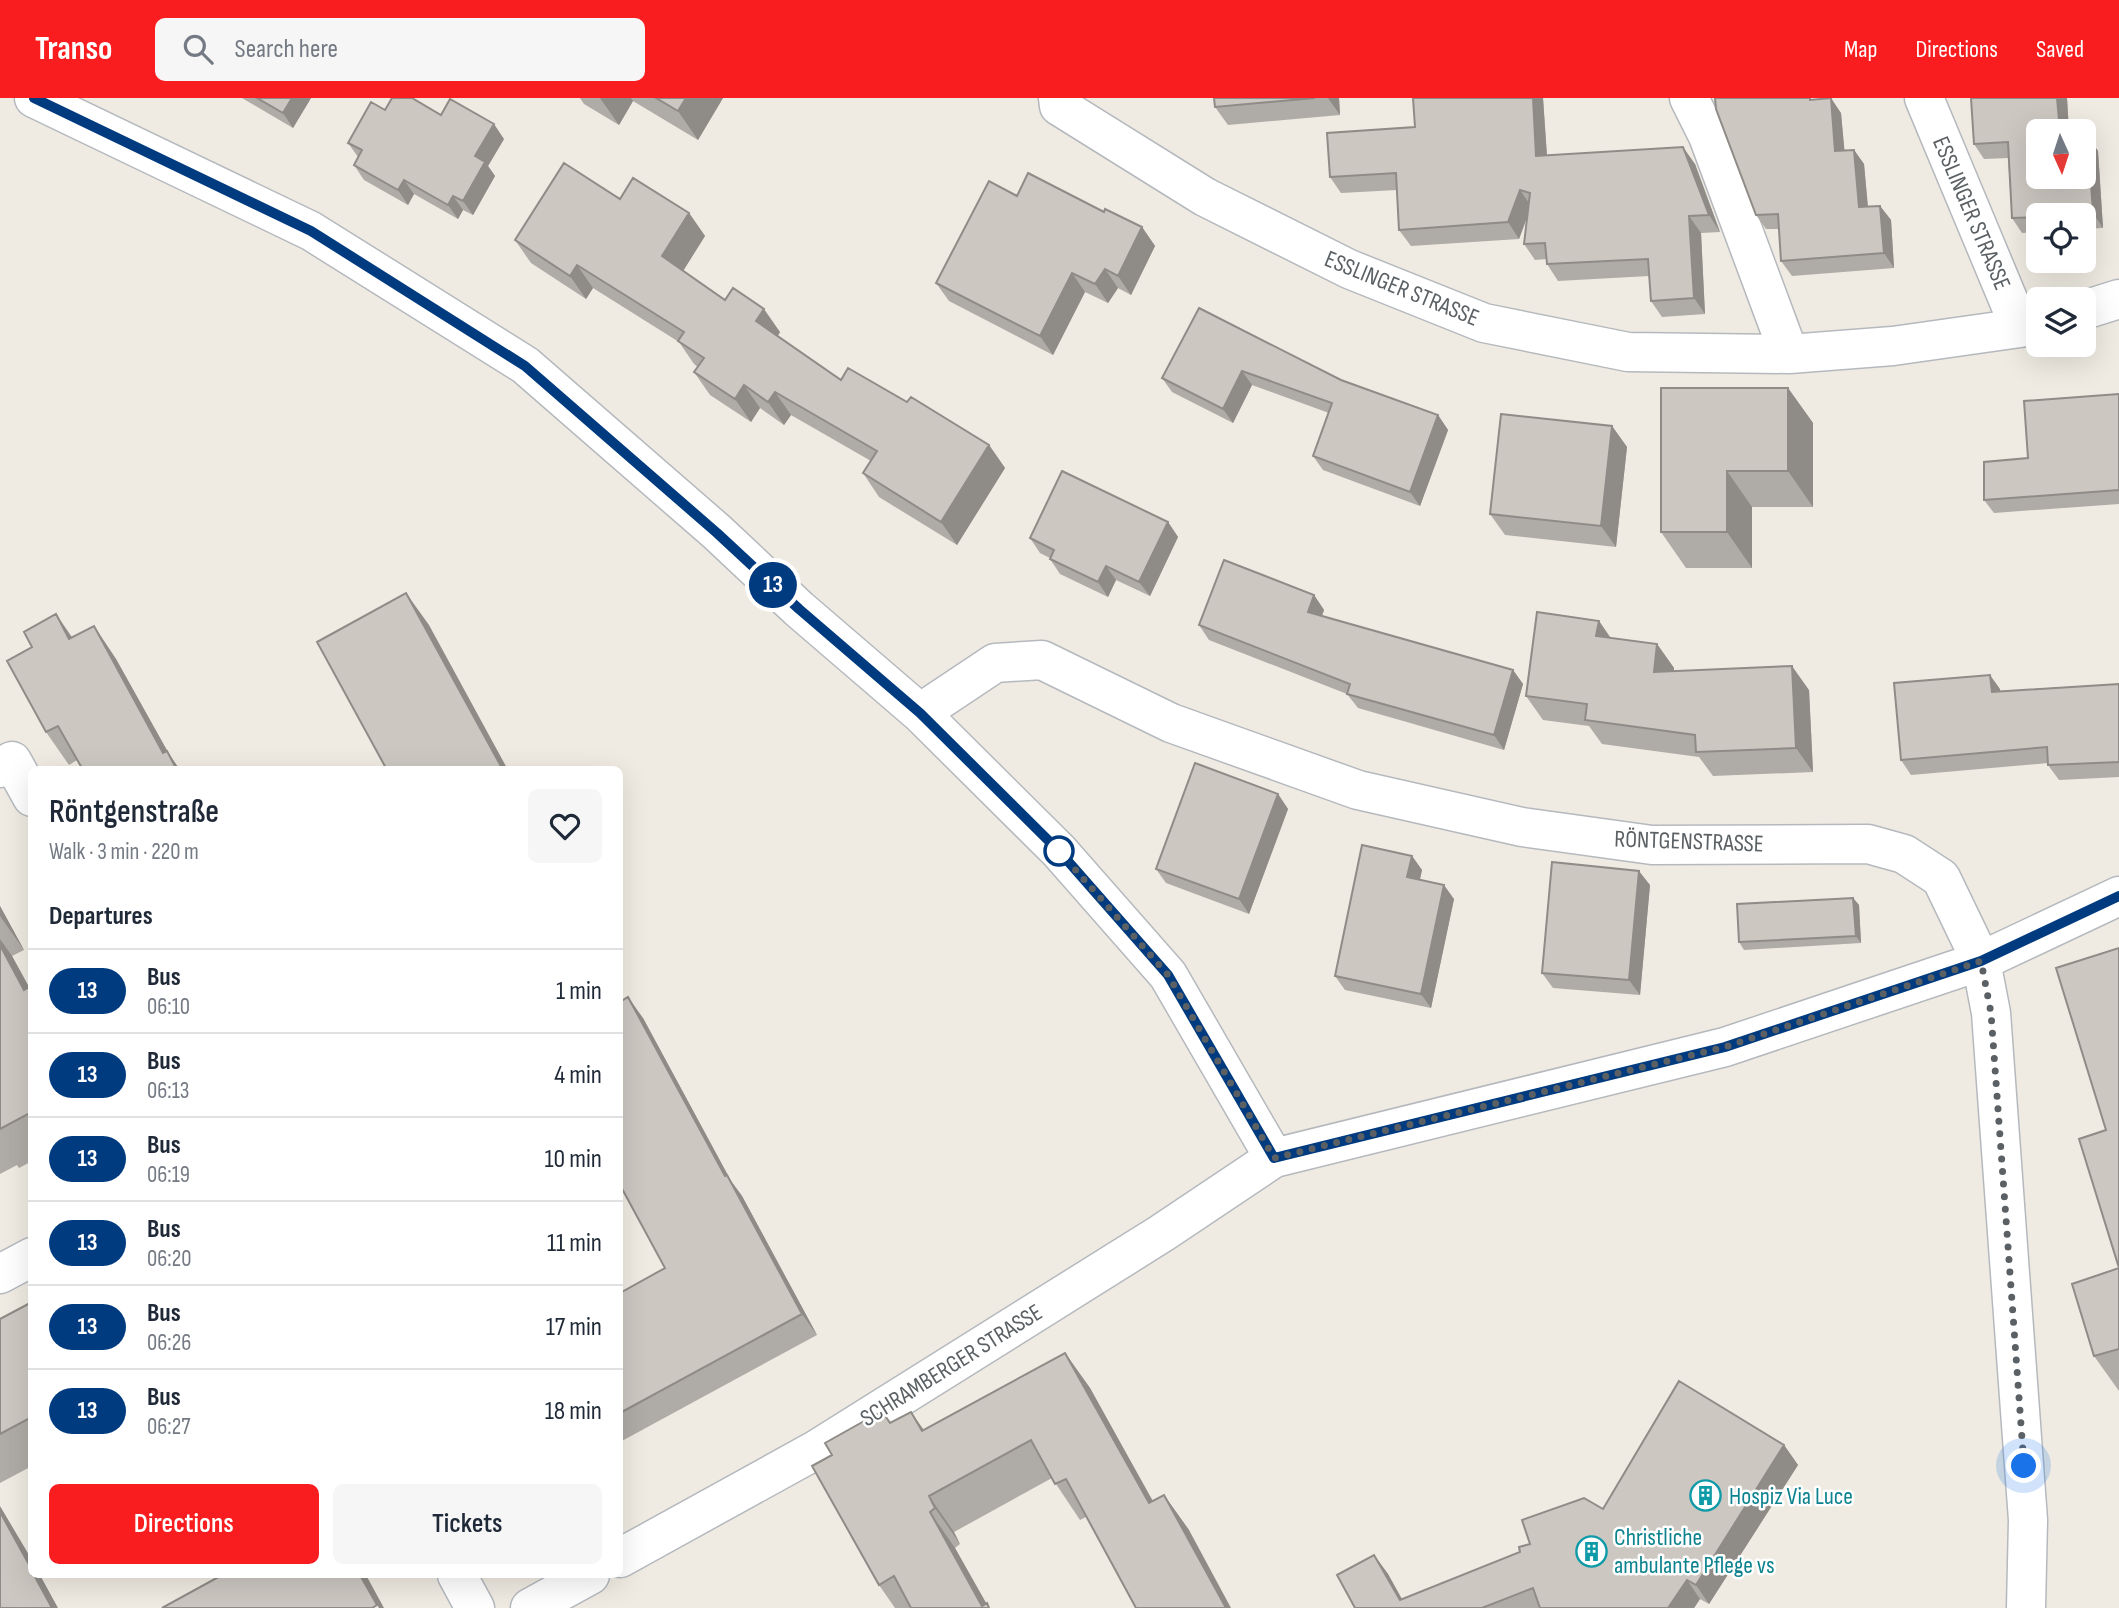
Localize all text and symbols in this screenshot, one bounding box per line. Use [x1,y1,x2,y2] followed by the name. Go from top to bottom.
[155,18,645,81] search box
[35,29,113,69] text: Transo
[179,30,217,68] icon: search
[235,34,338,65] text: Search here
[1844,35,1877,64] text: Map
[1915,35,1998,64] text: Directions
[2036,35,2084,64] text: Saved
[2026,119,2096,189] north arrow
[2026,119,2096,357] map controls
[1926,132,2017,294] street label: ESSLINGER STRASSE
[2026,203,2096,273] button: locate
[1320,244,1483,333] street label: ESSLINGER STRASSE
[2026,287,2096,357] button: layers
[742,562,804,608] line badge: 13
[763,570,783,599] text: 13
[528,789,602,863] button: heart
[49,792,219,832] text: Röntgenstraße
[1614,824,1764,859] street label: RÖNTGENSTRASSE
[1044,836,1074,866] unlabelled marker
[49,838,199,866] text: Walk · 3 min · 220 m
[49,901,153,932] text: Departures
[147,962,181,993] text: Bus
[77,976,98,1005] text: 13
[556,976,602,1007] text: 1 min
[147,993,190,1021] text: 06:10
[147,1046,181,1077] text: Bus
[77,1060,98,1089] text: 13
[554,1060,602,1091] text: 4 min
[147,1077,189,1105] text: 06:13
[147,1130,181,1161] text: Bus
[77,1144,98,1173] text: 13
[545,1144,602,1175] text: 10 min
[147,1161,190,1189] text: 06:19
[147,1214,181,1245] text: Bus
[77,1228,98,1257] text: 13
[547,1228,602,1259] text: 11 min
[147,1245,191,1273] text: 06:20
[147,1298,181,1329] text: Bus
[855,1298,1048,1433] street label: SCHRAMBERGER STRASSE
[77,1312,98,1341] text: 13
[546,1312,602,1343] text: 17 min
[147,1329,191,1357] text: 06:26
[147,1382,181,1413] text: Bus
[77,1396,98,1425] text: 13
[545,1396,602,1427] text: 18 min
[147,1413,190,1441] text: 06:27
[2006,1448,2041,1483] your location
[1689,1479,1723,1513] building icon: Hospiz Via Luce
[1729,1482,1853,1511] place label: Hospiz Via Luce
[49,1484,319,1564] button: Directions
[333,1484,602,1564] button: Tickets
[1614,1523,1775,1580] place label: Christliche ambulante Pflege vs
[1574,1534,1608,1568] building icon: Christliche ambulante Pflege vs

